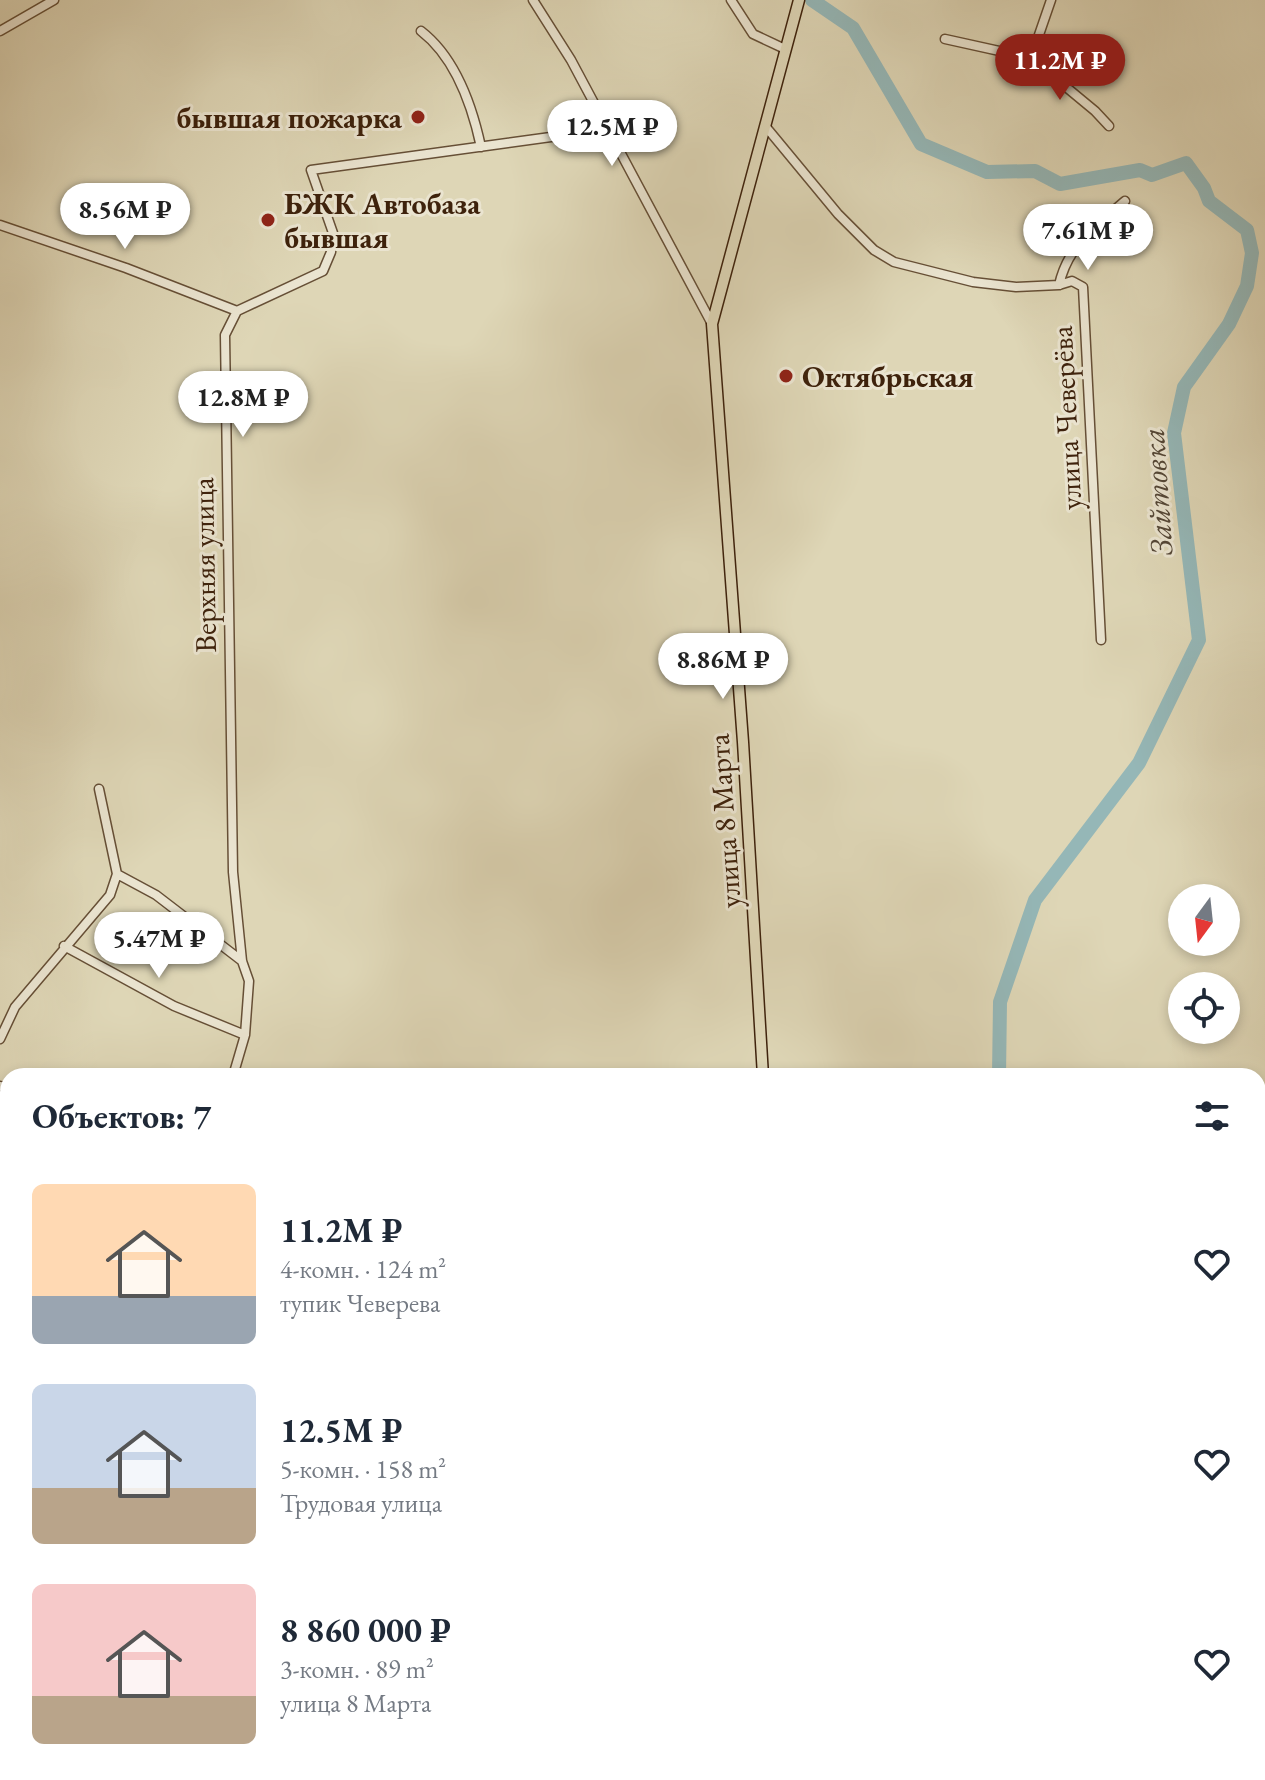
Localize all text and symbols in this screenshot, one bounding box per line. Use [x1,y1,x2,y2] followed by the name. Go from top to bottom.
[986,34,1134,102] pin: 11.2M ₽
[1013,43,1107,77] text: 11.2M ₽
[176,98,403,137] place label: бывшая пожарка
[538,100,686,168] pin: 12.5M ₽
[409,108,427,126] marker: бывшая пожарка
[565,109,659,143] text: 12.5M ₽
[51,183,199,251] pin: 8.56M ₽
[284,184,481,257] place label: БЖК Автобаза бывшая
[78,192,172,226] text: 8.56M ₽
[1014,204,1162,272] pin: 7.61M ₽
[259,211,277,229] marker: БЖК Автобаза бывшая
[1041,213,1135,247] text: 7.61M ₽
[1042,325,1090,511] street label: улица Чеверёва
[802,357,974,396] place label: Октябрьская
[777,367,795,385] marker: Октябрьская
[169,371,317,439] pin: 12.8M ₽
[196,380,290,414] text: 12.8M ₽
[1132,427,1182,557] water label: Зайтовка
[183,477,225,653] street label: Верхняя улица
[649,633,797,701] pin: 8.86M ₽
[676,642,770,676] text: 8.86M ₽
[698,732,750,909] street label: улица 8 Марта
[1168,884,1240,956] north arrow
[1168,884,1240,1044] map controls
[85,912,233,980] pin: 5.47M ₽
[112,921,206,955] text: 5.47M ₽
[1168,972,1240,1044] button: locate
[32,1094,211,1138] text: Объектов: 7
[1190,1094,1234,1138] icon: filters
[280,1208,403,1252] text: 11.2M ₽
[96,1216,192,1312] icon: home
[1190,1242,1234,1286] icon: heart
[280,1252,446,1286] text: 4-комн. · 124 m²
[280,1286,440,1320] text: тупик Чеверева
[280,1408,403,1452] text: 12.5M ₽
[96,1416,192,1512] icon: home
[1190,1442,1234,1486] icon: heart
[280,1452,446,1486] text: 5-комн. · 158 m²
[280,1486,442,1520] text: Трудовая улица
[280,1608,451,1652] text: 8 860 000 ₽
[96,1616,192,1712] icon: home
[1190,1642,1234,1686] icon: heart
[280,1652,434,1686] text: 3-комн. · 89 m²
[280,1686,431,1720] text: улица 8 Марта

